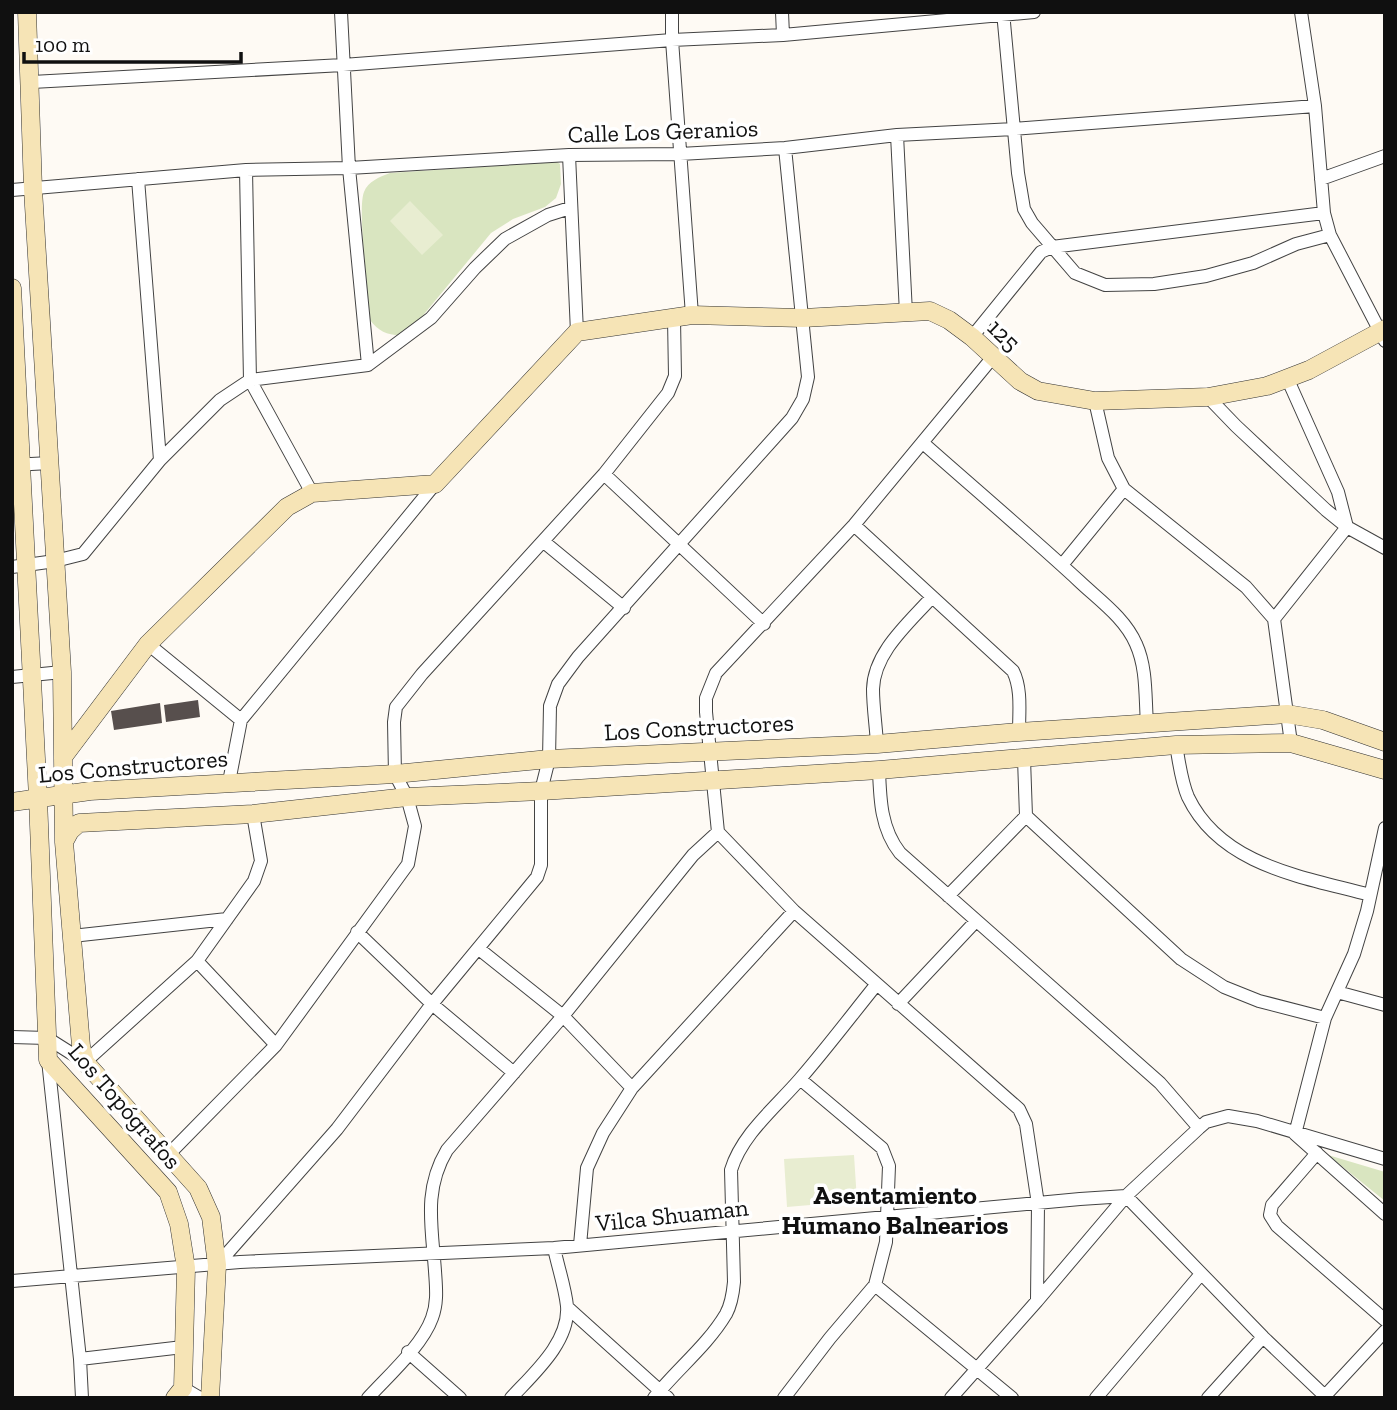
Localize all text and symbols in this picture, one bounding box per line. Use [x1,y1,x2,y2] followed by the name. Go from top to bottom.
[24,21,242,65] scale bar
[35,32,90,57] text: 100 m
[567,113,759,149] street label: Calle Los Geranios
[982,313,1026,357] street label: 125
[603,708,795,746] street label: Los Constructores
[37,743,229,789] street label: Los Constructores
[62,1037,188,1175] street label: Los Topógrafos
[782,1179,1009,1241] district label: Asentamiento Humano Balnearios
[593,1193,750,1238] street label: Vilca Shuaman

